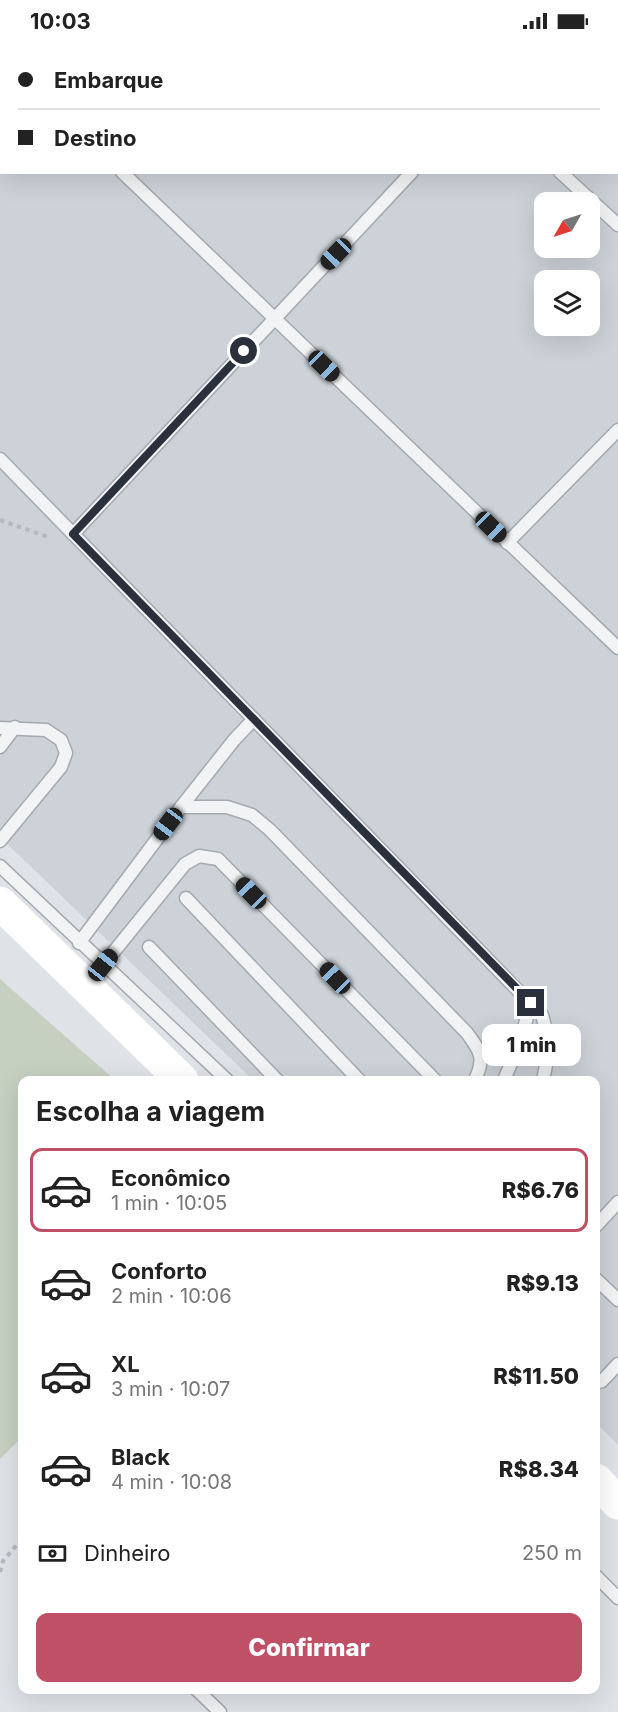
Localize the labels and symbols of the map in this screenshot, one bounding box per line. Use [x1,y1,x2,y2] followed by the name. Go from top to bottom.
[534,192,600,258] north arrow
[317,235,355,273] car
[230,337,257,364] route start
[305,347,343,385] car
[472,508,510,546] car
[150,804,186,844] car
[232,874,270,912] car
[85,945,121,985] car
[316,959,354,997] car
[517,989,544,1016] route end
[482,1024,580,1066] callout: 1 min

